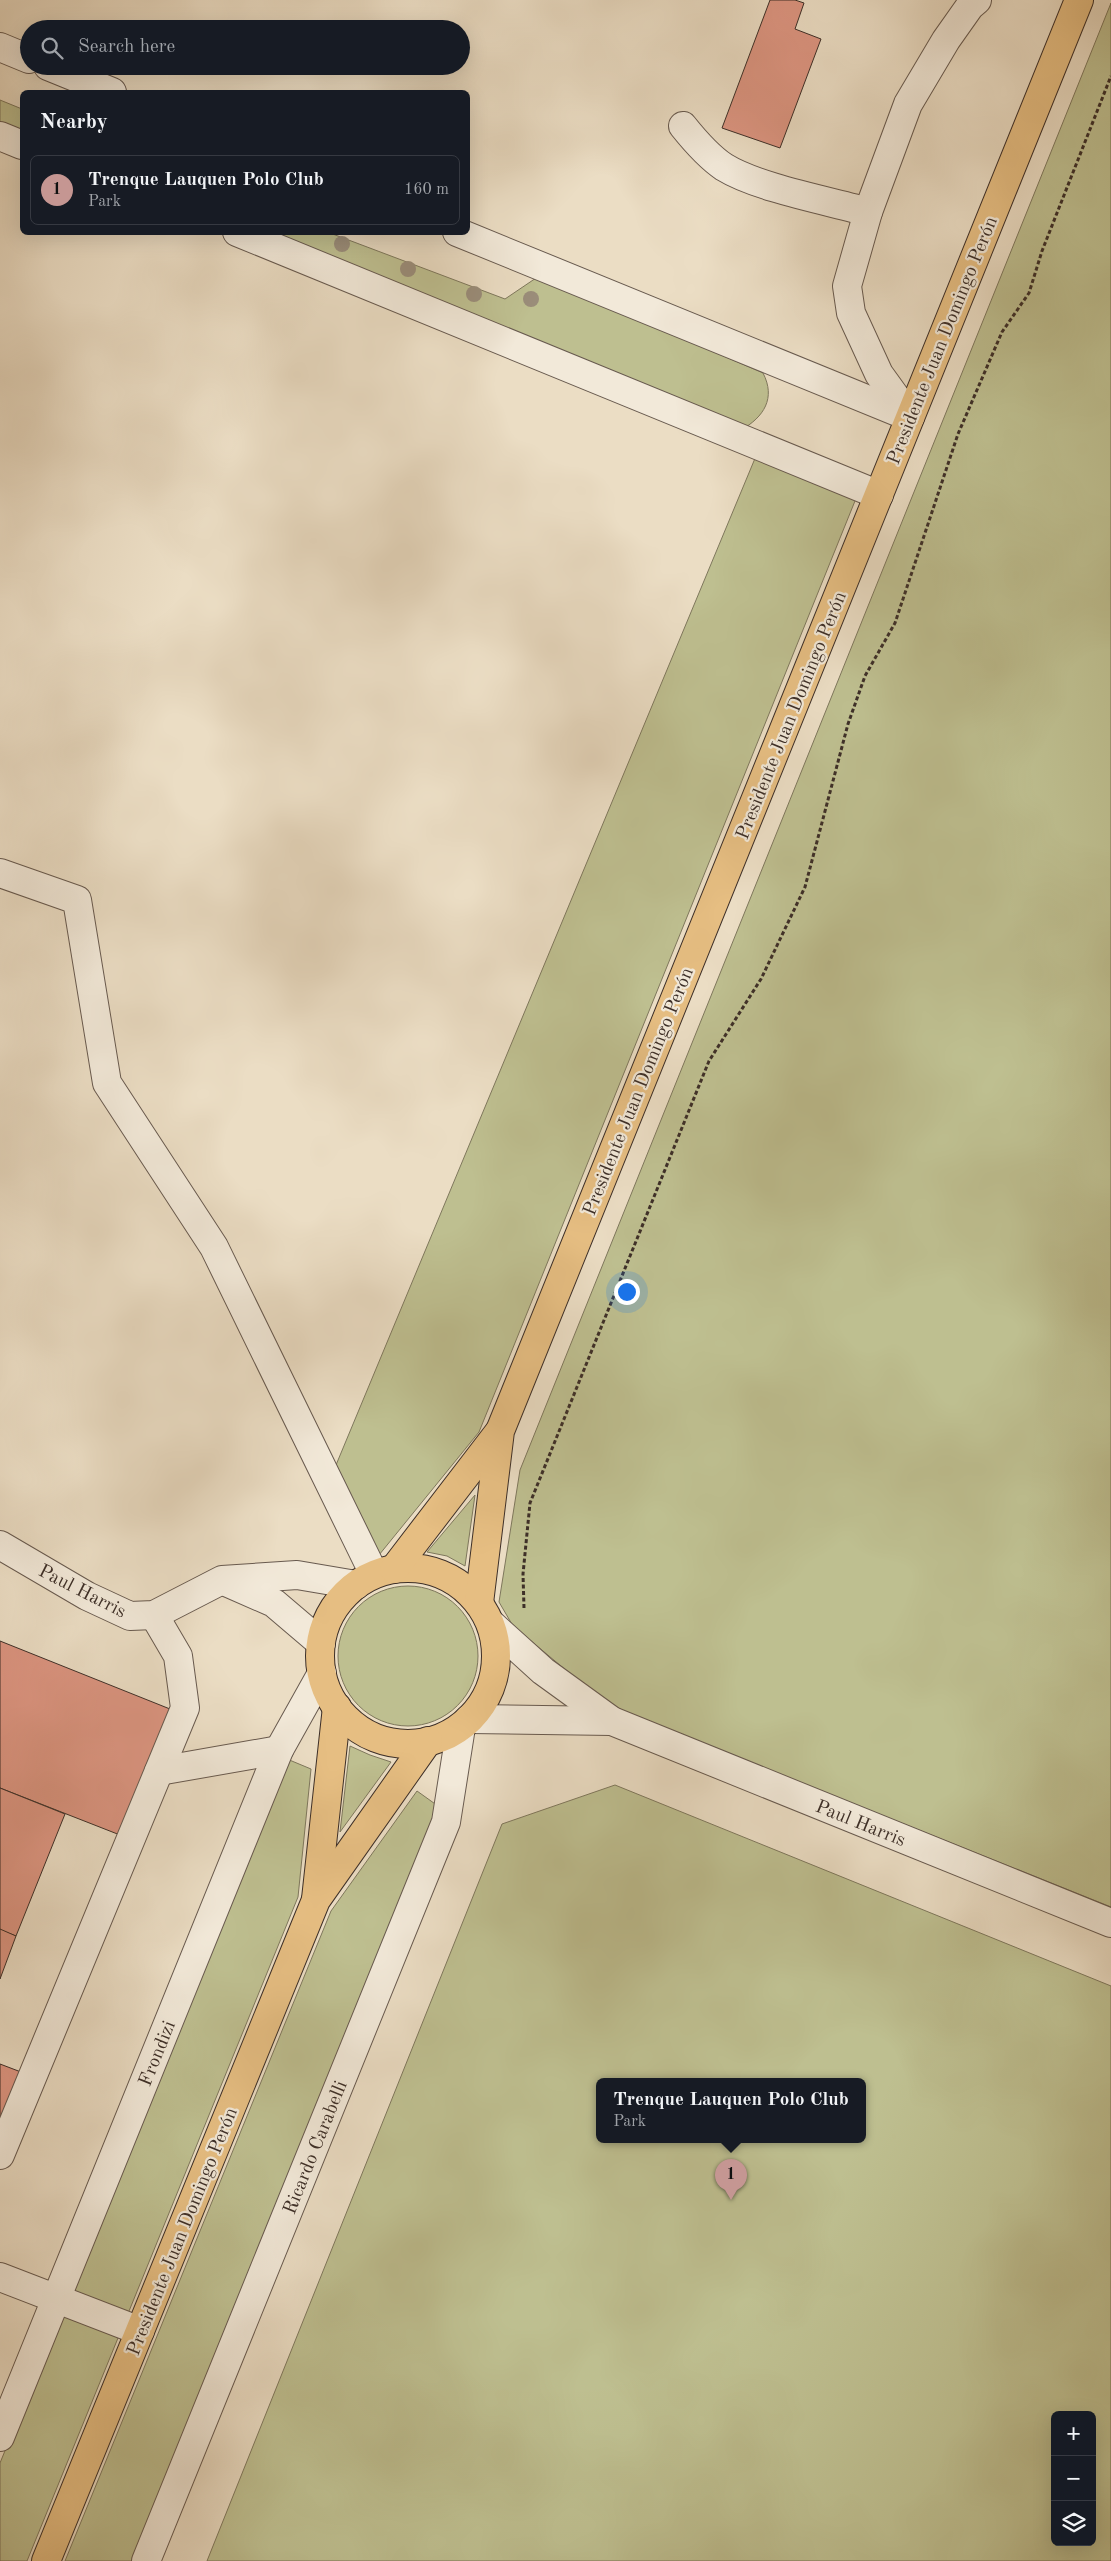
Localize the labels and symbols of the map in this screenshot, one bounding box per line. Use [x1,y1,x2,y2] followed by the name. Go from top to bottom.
[885,214,1002,468] street label: Presidente Juan Domingo Perón
[734,589,851,843] street label: Presidente Juan Domingo Perón
[581,965,698,1219] street label: Presidente Juan Domingo Perón
[614,1279,640,1305] your location
[35,1562,129,1622] street label: Paul Harris
[812,1798,908,1851] street label: Paul Harris
[137,2018,180,2089] street label: Frondizi
[281,2079,352,2217] street label: Ricardo Carabelli
[125,2105,242,2359] street label: Presidente Juan Domingo Perón
[715,2159,747,2200] pin: 1

